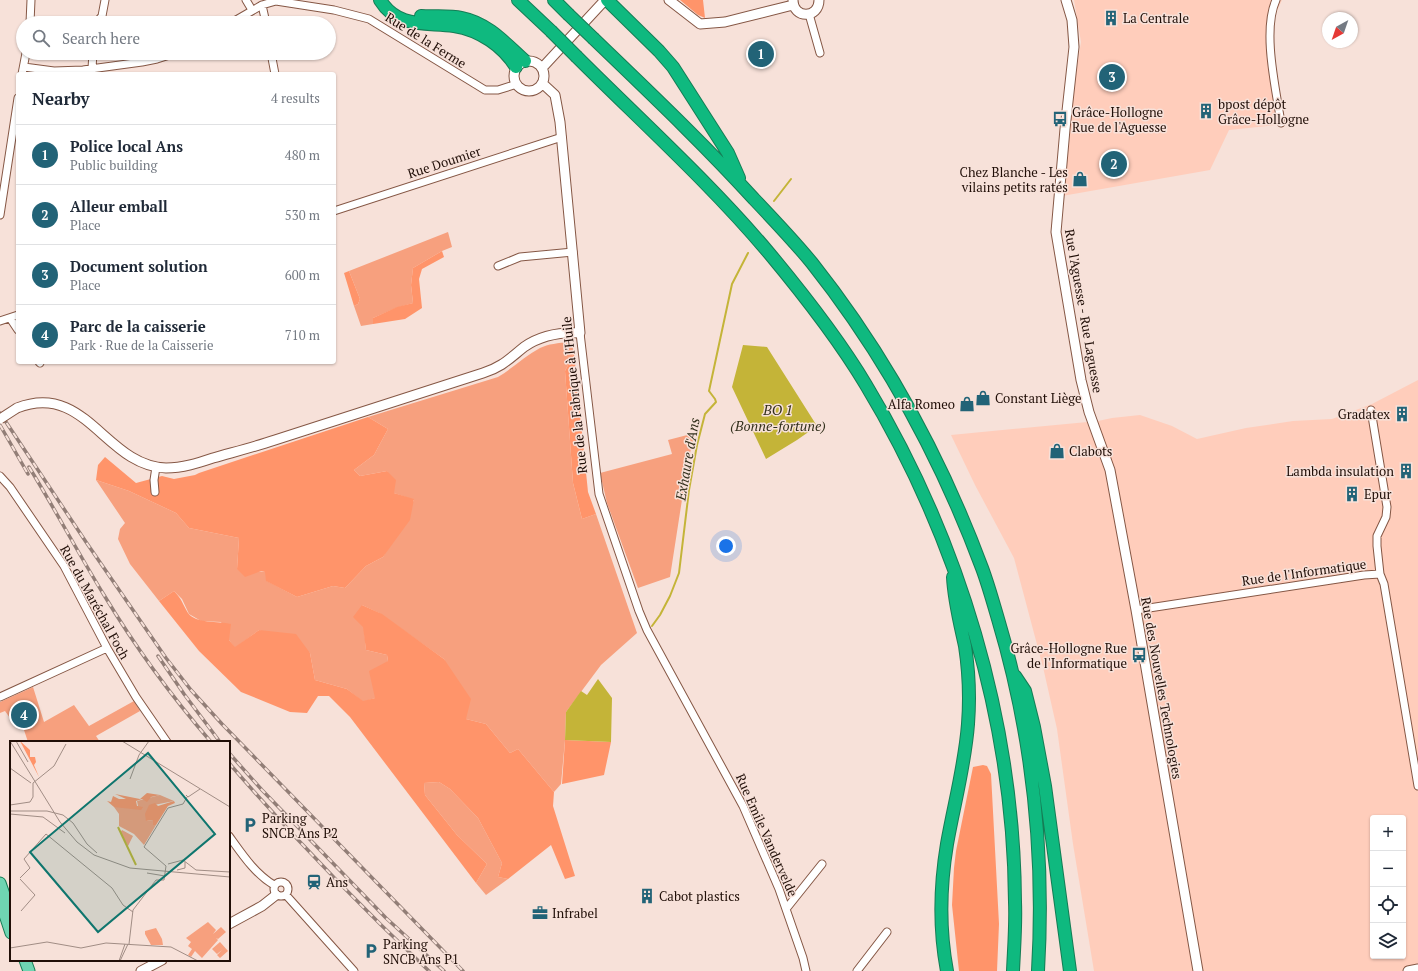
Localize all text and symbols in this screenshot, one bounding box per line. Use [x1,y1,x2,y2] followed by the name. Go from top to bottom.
[382,8,470,72] street label: Rue de la Ferme
[1102,9,1120,27] building icon: La Centrale
[1123,9,1189,27] place label: La Centrale
[1322,12,1358,48] north arrow
[16,16,336,60] search box
[30,27,52,49] icon: search
[62,28,140,48] text: Search here
[748,39,774,69] pin: 1
[1099,62,1125,92] pin: 3
[32,87,90,110] text: Nearby
[271,89,320,107] text: 4 results
[1218,95,1309,128] place label: bpost dépôt Grâce-Hollogne
[1197,102,1215,120] building icon: bpost dépôt Grâce-Hollogne
[1072,103,1167,136] place label: Grâce-Hollogne Rue de l'Aguesse
[1051,110,1069,128] bus stop icon: Grâce-Hollogne Rue de l'Aguesse
[70,136,183,156] text: Police local Ans
[405,142,483,182] street label: Rue Doumier
[41,146,49,164] text: 1
[285,146,320,164] text: 480 m
[1101,149,1127,179] pin: 2
[70,156,157,174] text: Public building
[960,163,1068,196] place label: Chez Blanche - Les vilains petits ratés
[1071,170,1089,188] shop icon: Chez Blanche - Les vilains petits ratés
[70,196,168,216] text: Alleur emball
[41,206,49,224] text: 2
[285,206,320,224] text: 530 m
[70,216,101,234] text: Place
[1061,228,1107,394] street label: Rue l'Aguesse - Rue Laguesse
[70,256,208,276] text: Document solution
[41,266,49,284] text: 3
[285,266,320,284] text: 600 m
[70,276,101,294] text: Place
[70,316,206,336] text: Parc de la caisserie
[557,316,591,474] street label: Rue de la Fabrique à l'Huile
[41,326,49,344] text: 4
[285,326,320,344] text: 710 m
[70,336,214,354] text: Park · Rue de la Caisserie
[974,389,992,407] shop icon: Constant Liège
[995,389,1082,407] place label: Constant Liège
[888,395,955,413] place label: Alfa Romeo
[958,395,976,413] shop icon: Alfa Romeo
[730,400,826,435] water label: BO 1 (Bonne-fortune)
[1338,405,1390,423] place label: Gradatex
[1393,405,1411,423] building icon: Gradatex
[670,416,704,503] water label: Exhaure d'Ans
[1048,442,1066,460] shop icon: Clabots
[1069,442,1112,460] place label: Clabots
[1286,462,1394,480] place label: Lambda insulation
[1397,462,1415,480] building icon: Lambda insulation
[1343,485,1361,503] building icon: Epur
[1364,485,1391,503] place label: Epur
[716,536,736,556] your location
[56,542,134,663] street label: Rue du Maréchal Foch
[1241,554,1367,590] street label: Rue de l'Informatique
[1137,596,1187,780] street label: Rue des Nouvelles Technologies
[1010,639,1127,672] place label: Grâce-Hollogne Rue de l'Informatique
[1130,646,1148,664] bus stop icon: Grâce-Hollogne Rue de l'Informatique
[11,700,37,730] pin: 4
[10,741,230,961] inset map
[732,771,802,899] street label: Rue Emile Vandervelde
[262,809,338,842] place label: Parking SNCB Ans P2
[1370,815,1406,959] map controls
[1370,815,1406,851] button: +
[241,816,259,834] parking icon: Parking SNCB Ans P2
[1370,851,1406,887] button: −
[305,873,323,891] station icon: Ans
[326,873,348,891] place label: Ans
[638,887,656,905] building icon: Cabot plastics
[659,887,740,905] place label: Cabot plastics
[1370,887,1406,923] button: locate
[531,904,549,922] office icon: Infrabel
[552,904,598,922] place label: Infrabel
[1370,923,1406,959] button: layers
[383,935,459,968] place label: Parking SNCB Ans P1
[362,942,380,960] parking icon: Parking SNCB Ans P1

